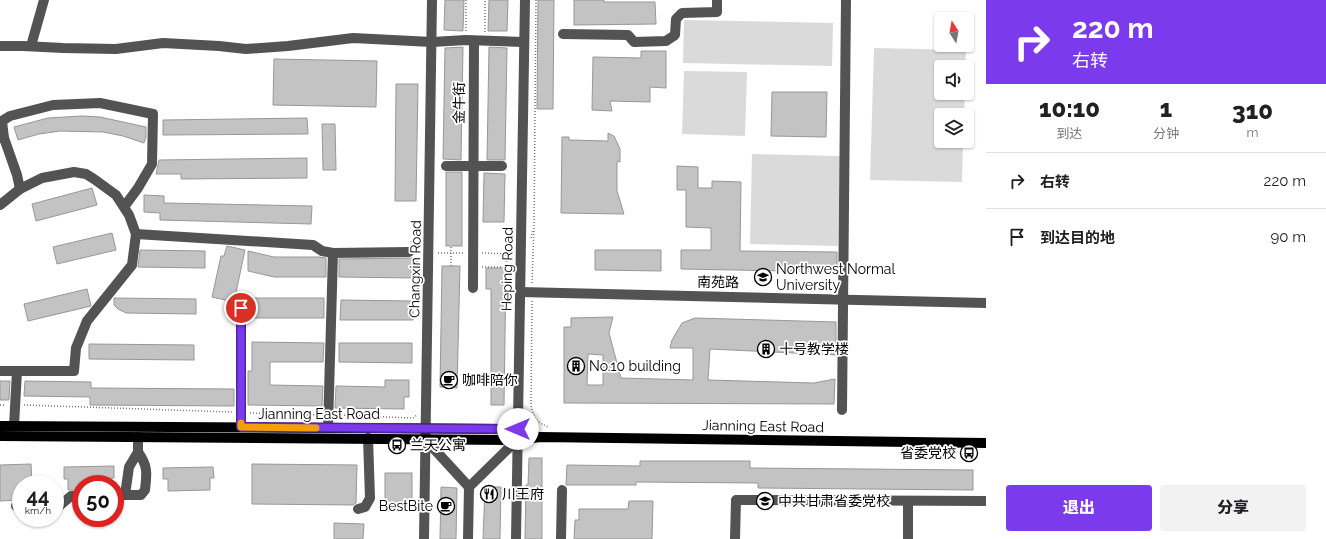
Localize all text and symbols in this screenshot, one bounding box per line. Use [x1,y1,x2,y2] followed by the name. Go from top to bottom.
[934,12,974,52] north arrow
[934,12,974,148] map controls
[1072,12,1154,45] text: 220 m
[1006,16,1058,68] icon: right
[1072,50,1108,71] text: 右转
[934,60,974,100] button: sound
[451,82,467,124] street label: 金牛街
[1039,94,1100,123] text: 10:10
[1160,94,1172,123] text: 1
[1232,96,1273,125] text: 310
[934,108,974,148] button: layers
[1247,125,1258,140] text: m
[1057,126,1083,141] text: 到达
[1153,126,1179,141] text: 分钟
[1006,170,1028,192] icon: right
[1264,172,1306,190] text: 220 m
[1040,173,1070,191] text: 右转
[406,220,424,318] street label: Changxin Road
[1006,226,1028,248] icon: arrive
[498,227,516,311] street label: Heping Road
[1270,228,1306,246] text: 90 m
[1040,229,1115,247] text: 到达目的地
[776,261,895,293] place label: Northwest Normal University
[753,267,773,287] school or university icon: Northwest Normal University
[697,274,739,290] street label: 南苑路
[224,291,258,325] pin
[230,297,252,319] icon: arrive
[756,339,776,359] building icon: 十号教学楼
[779,341,849,357] place label: 十号教学楼
[566,356,586,376] building icon: No.10 building
[589,358,681,374] place label: No.10 building
[439,370,459,390] cafe icon: 咖啡陪你
[462,372,518,388] place label: 咖啡陪你
[258,406,380,422] street label: Jianning East Road
[497,408,539,450] position arrow
[702,417,824,435] street label: Jianning East Road
[387,435,407,455] bus stop icon: 兰天公寓
[410,437,466,453] place label: 兰天公寓
[959,443,979,463] bus stop icon: 省委党校
[900,445,956,461] place label: 省委党校
[72,475,124,527] speed limit sign: 50
[27,484,49,508] text: 44
[479,484,499,504] restaurant icon: 川王府
[1006,485,1152,531] button: 退出
[1160,485,1306,531] button: 分享
[502,486,544,502] place label: 川王府
[755,491,775,511] school or university icon: 中共甘肃省委党校
[778,493,890,509] place label: 中共甘肃省委党校
[436,496,456,516] cafe icon: BestBite
[379,498,433,514] place label: BestBite
[25,505,51,516] text: km/h

